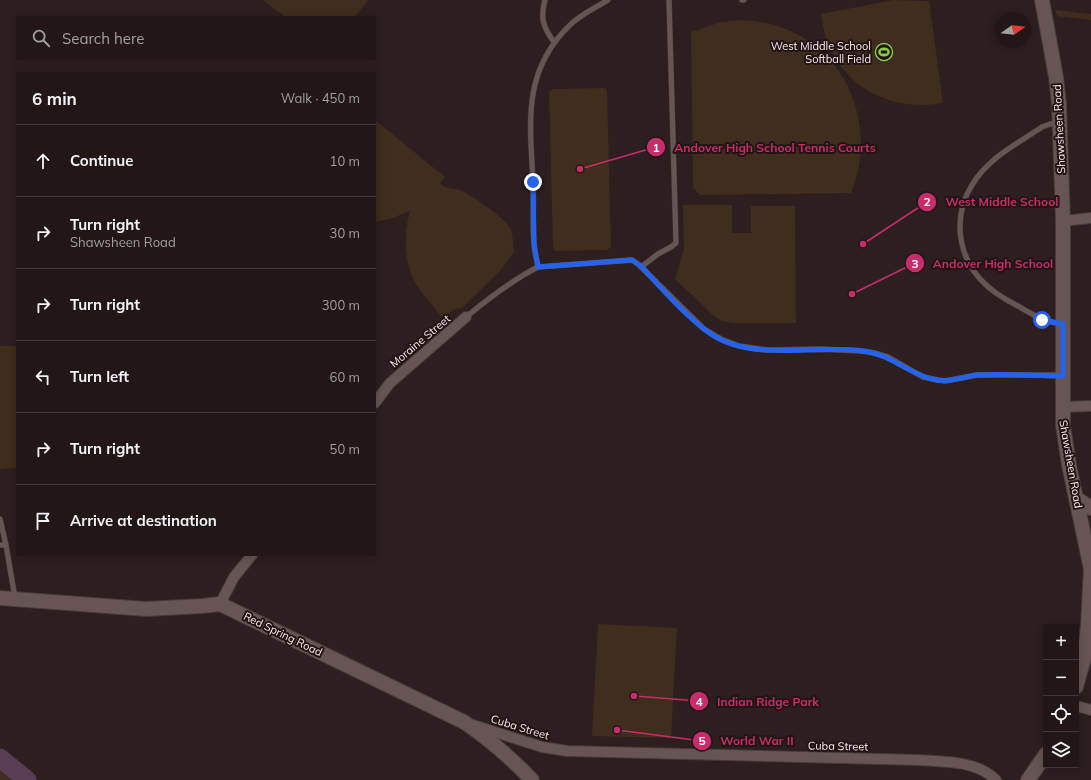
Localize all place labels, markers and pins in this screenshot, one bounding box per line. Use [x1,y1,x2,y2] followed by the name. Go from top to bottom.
[771,39,871,66] place label: West Middle School Softball Field
[874,42,894,62] sports icon: West Middle School Softball Field
[646,135,884,159] callout: Andover High School Tennis Courts
[917,190,1066,214] callout: West Middle School
[905,251,1061,275] callout: Andover High School
[689,689,827,713] callout: Indian Ridge Park
[692,729,801,753] callout: World War II

